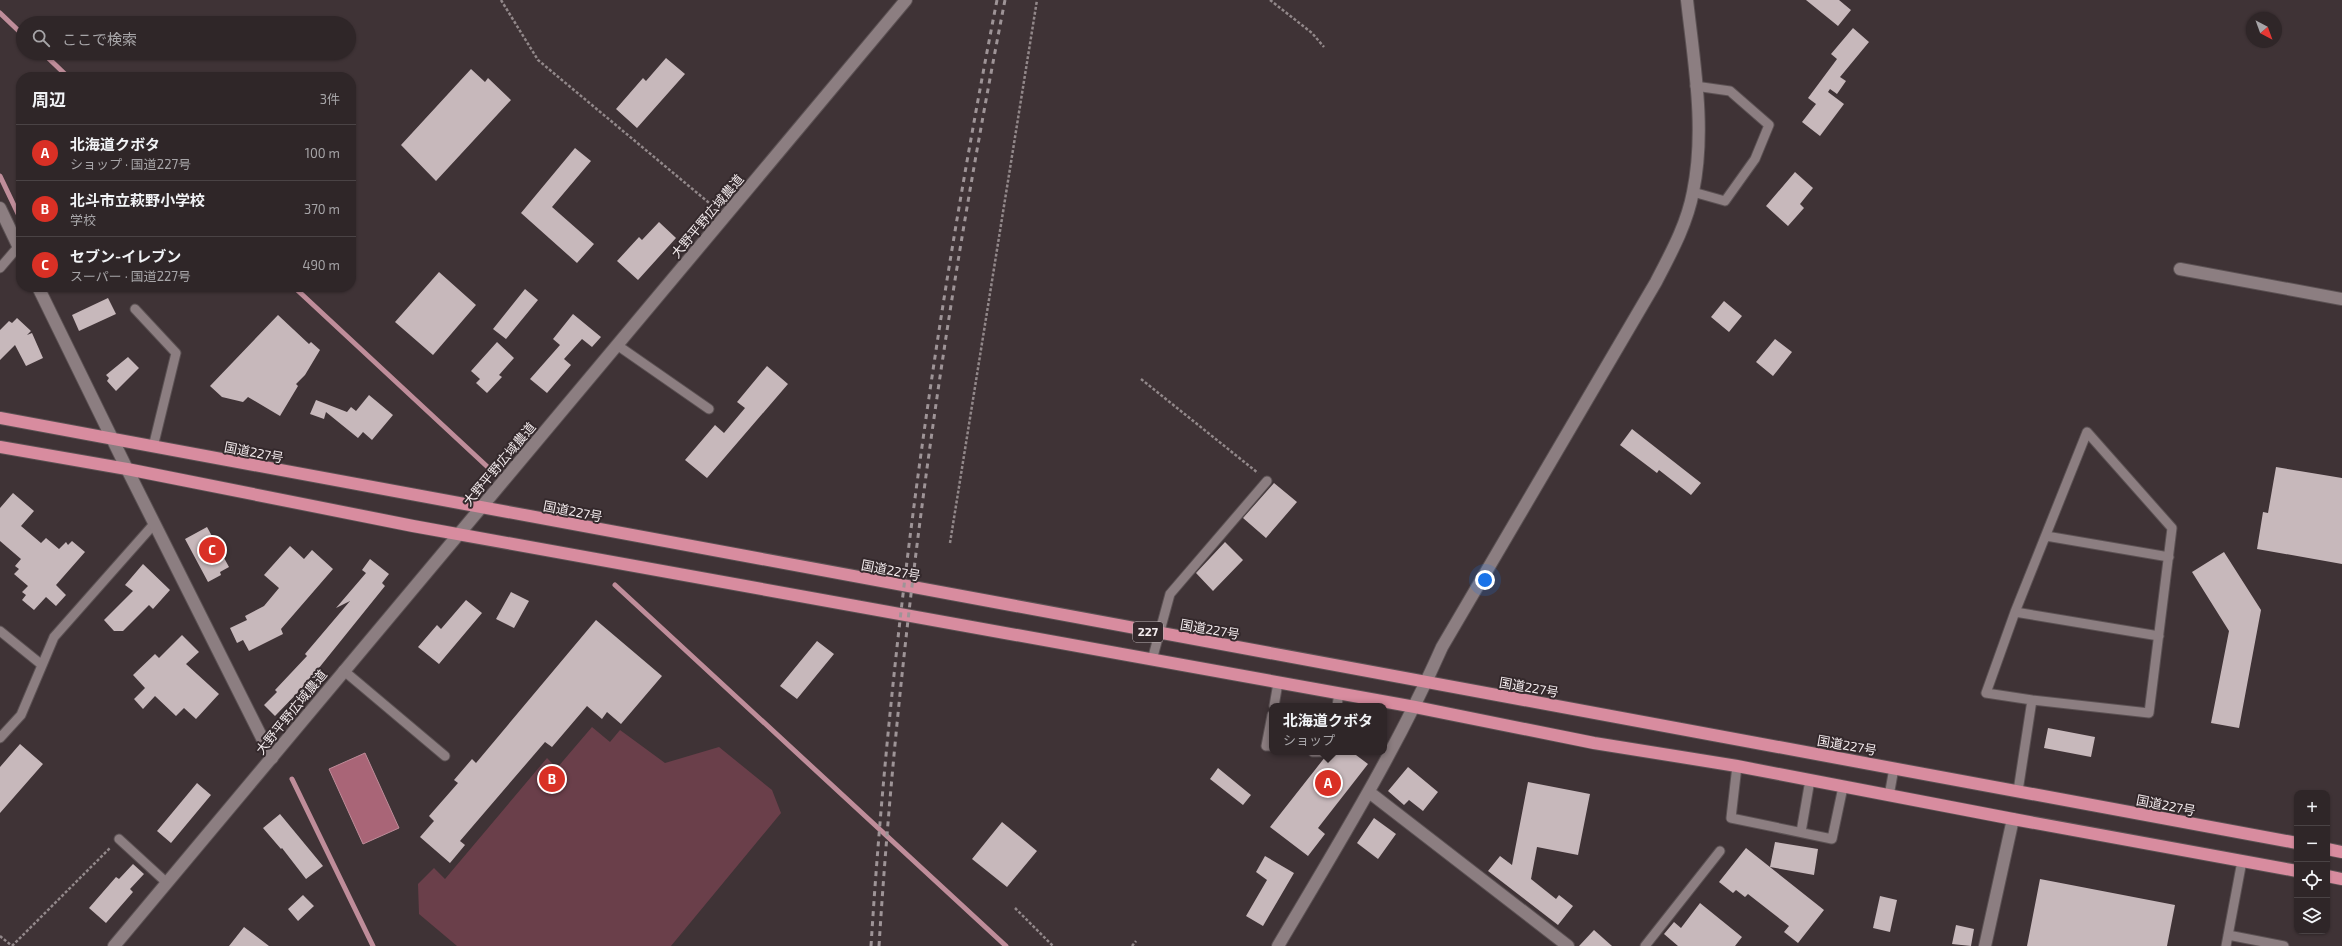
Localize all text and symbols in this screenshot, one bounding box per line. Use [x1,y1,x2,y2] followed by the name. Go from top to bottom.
[2246,12,2282,48] north arrow
[16,16,356,60] search box
[30,27,52,49] icon: search
[62,30,137,48] text: ここで検索
[32,89,66,109] text: 周辺
[320,91,340,107] text: 3件
[70,135,160,153] text: 北海道クボタ
[41,145,49,161] text: A
[305,145,340,161] text: 100 m
[70,156,191,172] text: ショップ · 国道227号
[667,171,747,261] street label: 大野平野広域農道
[70,191,205,209] text: 北斗市立萩野小学校
[41,201,49,217] text: B
[304,201,340,217] text: 370 m
[70,212,96,228] text: 学校
[70,247,181,265] text: セブン-イレブン
[41,257,49,273] text: C
[302,257,340,273] text: 490 m
[70,268,191,284] text: スーパー · 国道227号
[459,419,539,509] street label: 大野平野広域農道
[223,438,285,466] street label: 国道227号
[542,497,604,525] street label: 国道227号
[199,535,225,565] pin: C
[860,556,922,584] street label: 国道227号
[1475,570,1495,590] your location
[1179,616,1241,642] street label: 国道227号
[1133,622,1163,642] road number: 227
[252,667,330,757] street label: 大野平野広域農道
[1498,674,1560,700] street label: 国道227号
[1269,703,1387,755] popup
[1283,711,1373,729] text: 北海道クボタ
[1283,732,1335,748] text: ショップ
[1816,732,1878,758] street label: 国道227号
[539,764,565,794] pin: B
[1315,768,1341,798] pin: A
[2294,790,2330,934] map controls
[2294,790,2330,826] button: +
[2135,791,2197,819] street label: 国道227号
[2294,826,2330,862] button: −
[2294,862,2330,898] button: locate
[2294,898,2330,934] button: layers

